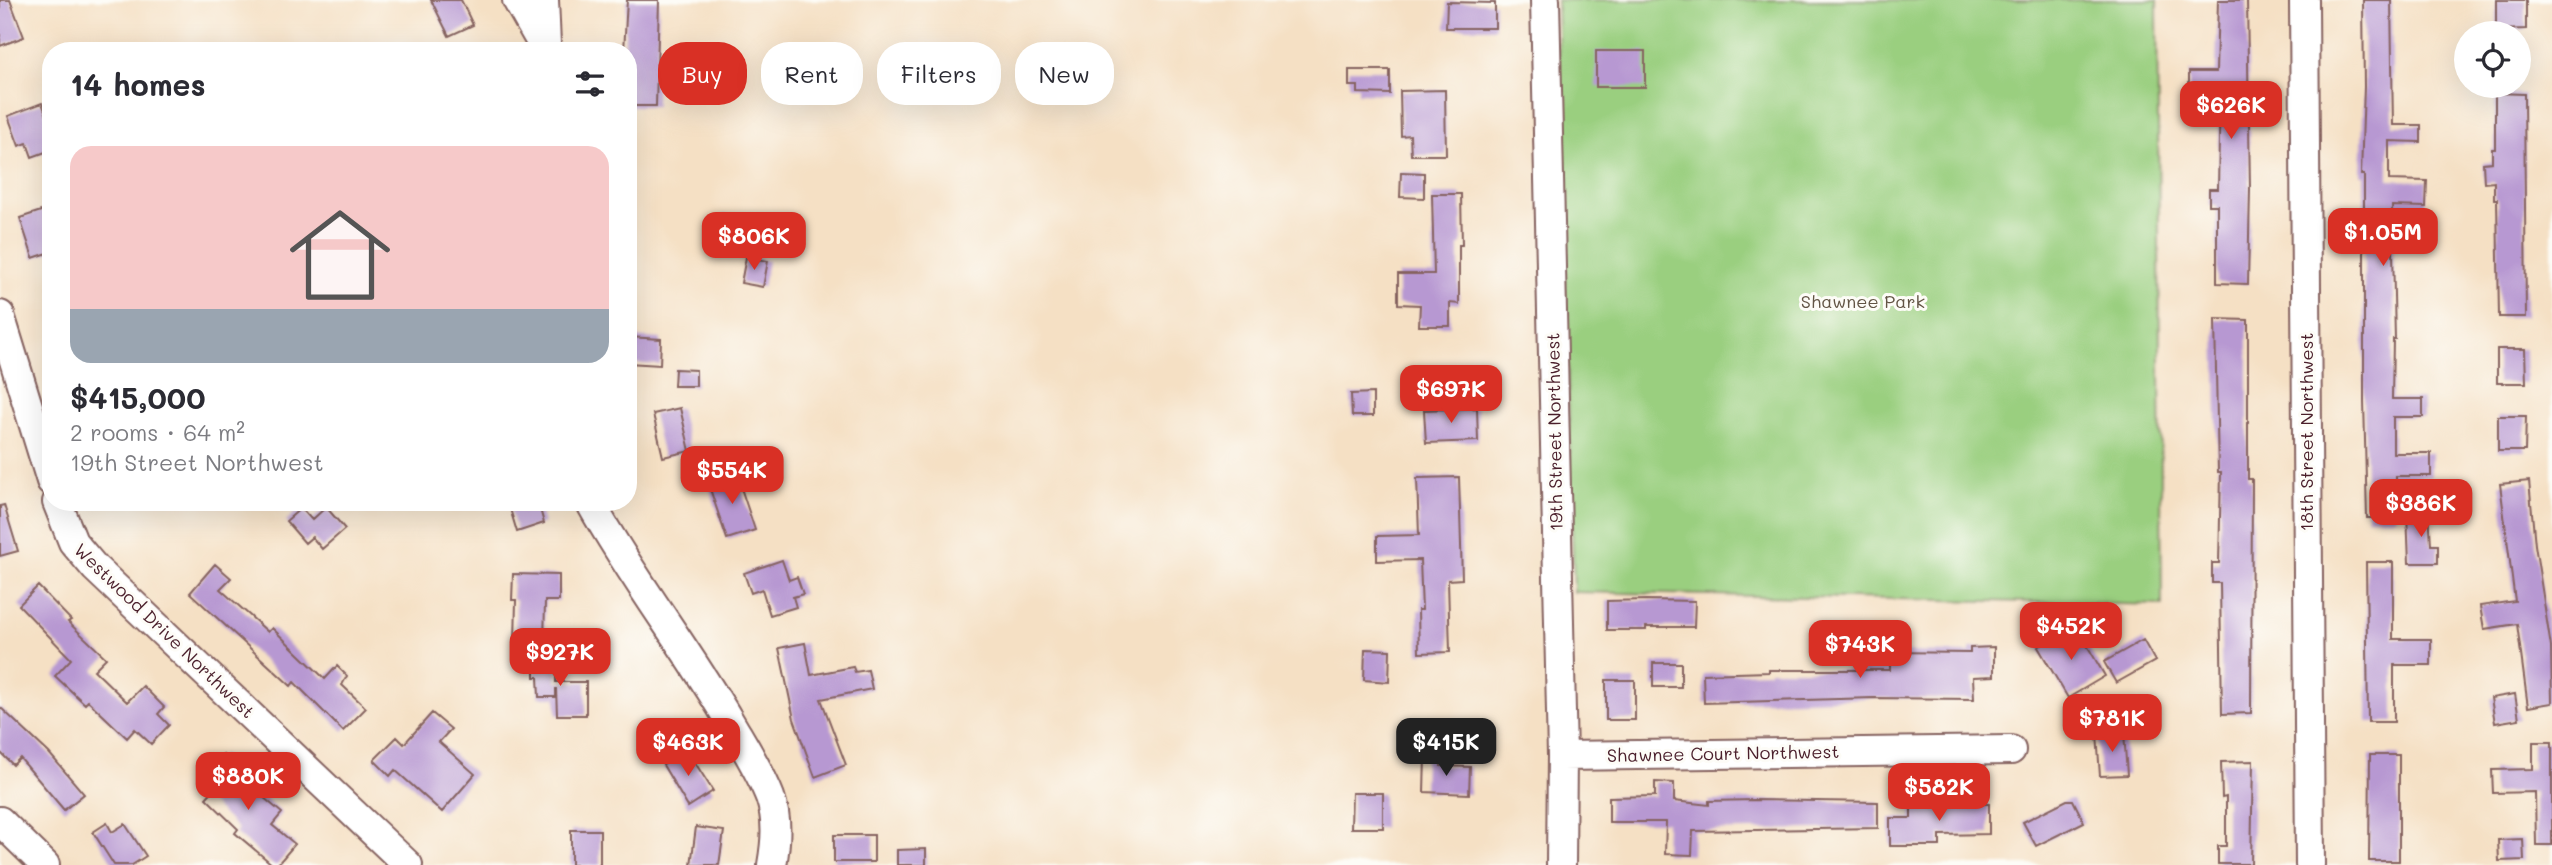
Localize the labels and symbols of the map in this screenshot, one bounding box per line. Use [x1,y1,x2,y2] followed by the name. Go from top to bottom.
[2182,82,2280,141] pin: $626K
[2326,208,2440,268] pin: $1.05M
[705,212,803,272] pin: $806K
[1801,289,1925,313] park label: Shawnee Park
[1540,333,1568,531] street label: 19th Street Northwest
[2294,333,2318,531] street label: 18th Street Northwest
[1402,366,1500,425] pin: $697K
[683,447,781,506] pin: $554K
[2372,480,2470,539] pin: $386K
[69,537,260,723] street label: Westwood Drive Northwest
[2022,602,2120,662] pin: $452K
[1811,620,1909,680] pin: $743K
[511,628,609,688] pin: $927K
[2063,694,2161,754] pin: $781K
[639,718,737,778] pin: $463K
[1397,718,1495,778] pin: $415K
[1607,739,1839,767] street label: Shawnee Court Northwest
[199,752,297,812] pin: $880K
[1890,764,1988,823] pin: $582K

